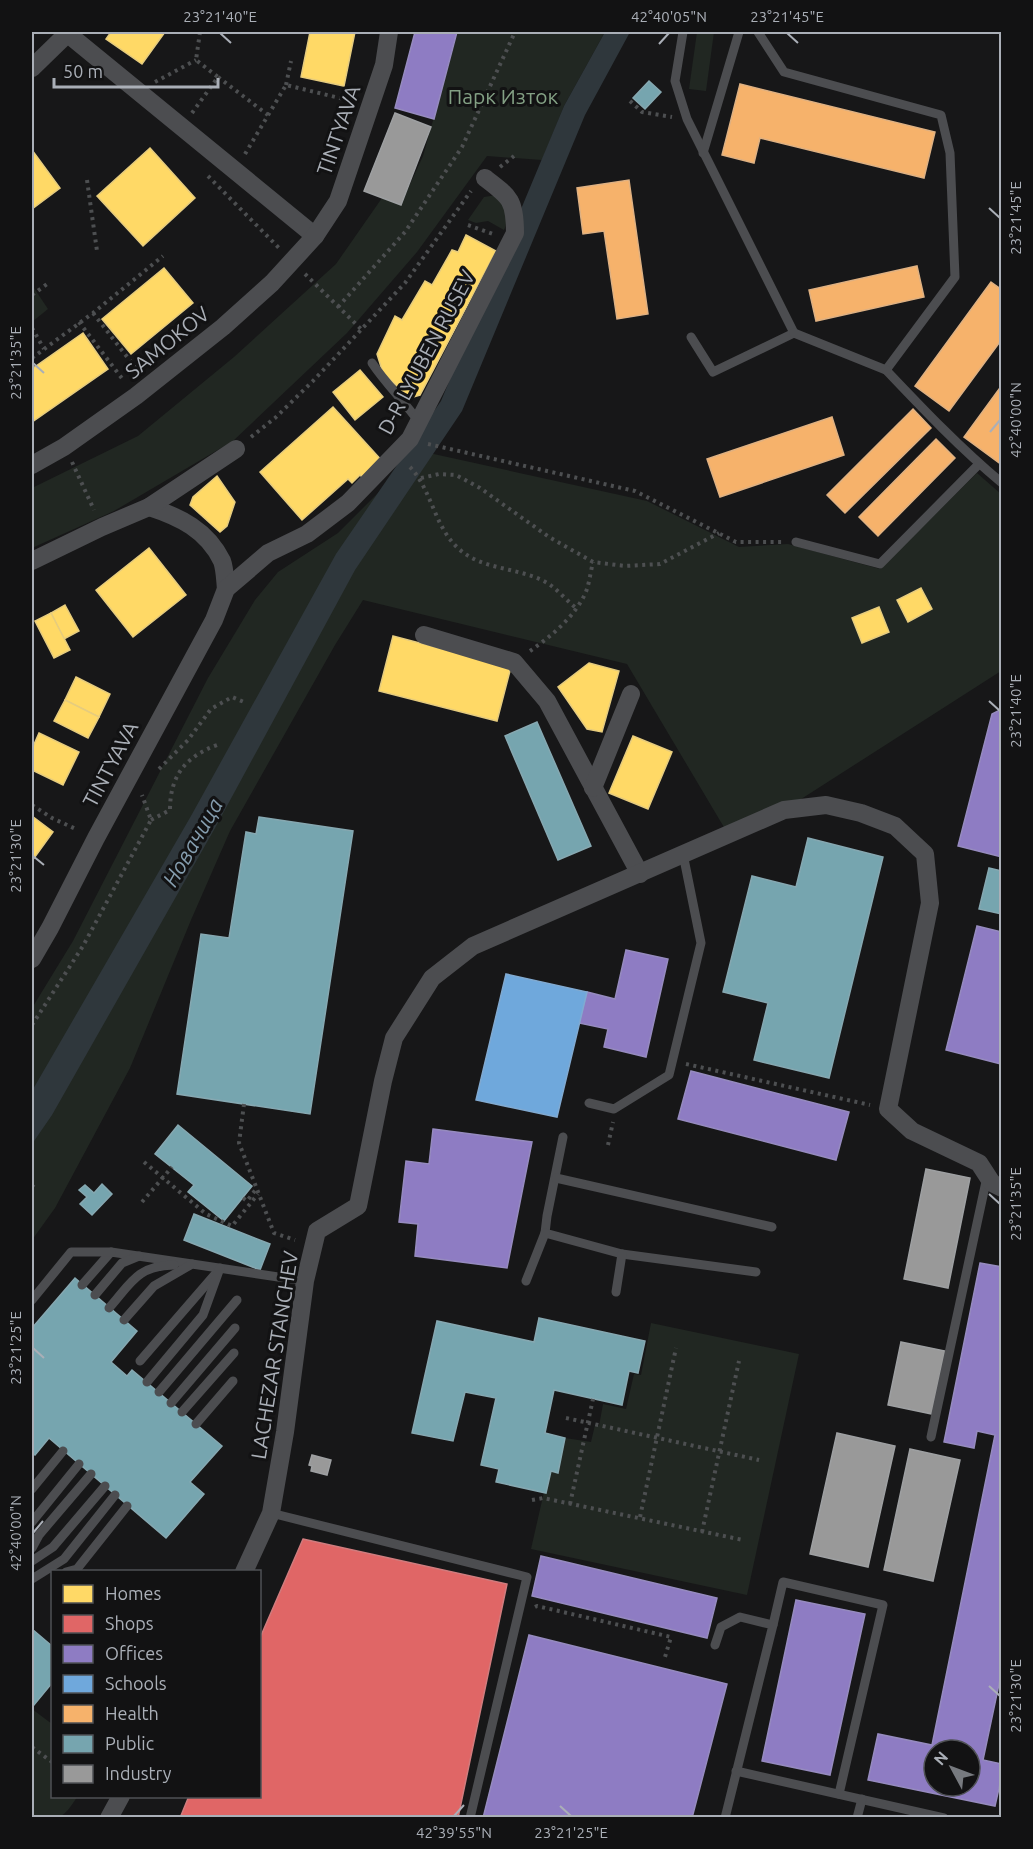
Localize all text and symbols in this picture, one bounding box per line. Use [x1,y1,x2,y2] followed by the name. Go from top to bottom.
[183,8,257,25] text: 23°21'40"E
[631,8,707,25] text: 42°40'05"N
[750,8,824,25] text: 23°21'45"E
[54,51,218,89] scale bar
[63,61,103,81] text: 50 m
[311,82,365,178] street label: TINTYAVA
[448,84,559,108] park label: Парк Изток
[1007,181,1024,255] text: 23°21'45"E
[373,265,480,438] street label: D-R LYUBEN RUSEV
[120,301,214,383] street label: SAMOKOV
[7,326,24,400] text: 23°21'35"E
[1007,382,1024,458] text: 42°40'00"N
[1007,674,1024,748] text: 23°21'40"E
[77,717,143,811] street label: TINTYAVA
[157,793,227,890] water label: Новачица
[7,819,24,893] text: 23°21'30"E
[1007,1167,1024,1241] text: 23°21'35"E
[246,1248,302,1461] street label: LACHEZAR STANCHEV
[7,1311,24,1385] text: 23°21'25"E
[7,1495,24,1571] text: 42°40'00"N
[51,1570,261,1798] legend
[105,1583,162,1603] text: Homes
[105,1613,154,1633] text: Shops
[105,1643,163,1663] text: Offices
[1007,1659,1024,1733] text: 23°21'30"E
[105,1673,167,1693] text: Schools
[105,1703,159,1723] text: Health
[105,1733,154,1753] text: Public
[922,1738,982,1798] north arrow
[930,1748,951,1769] text: N
[105,1763,172,1783] text: Industry
[416,1824,492,1841] text: 42°39'55"N
[534,1824,608,1841] text: 23°21'25"E

